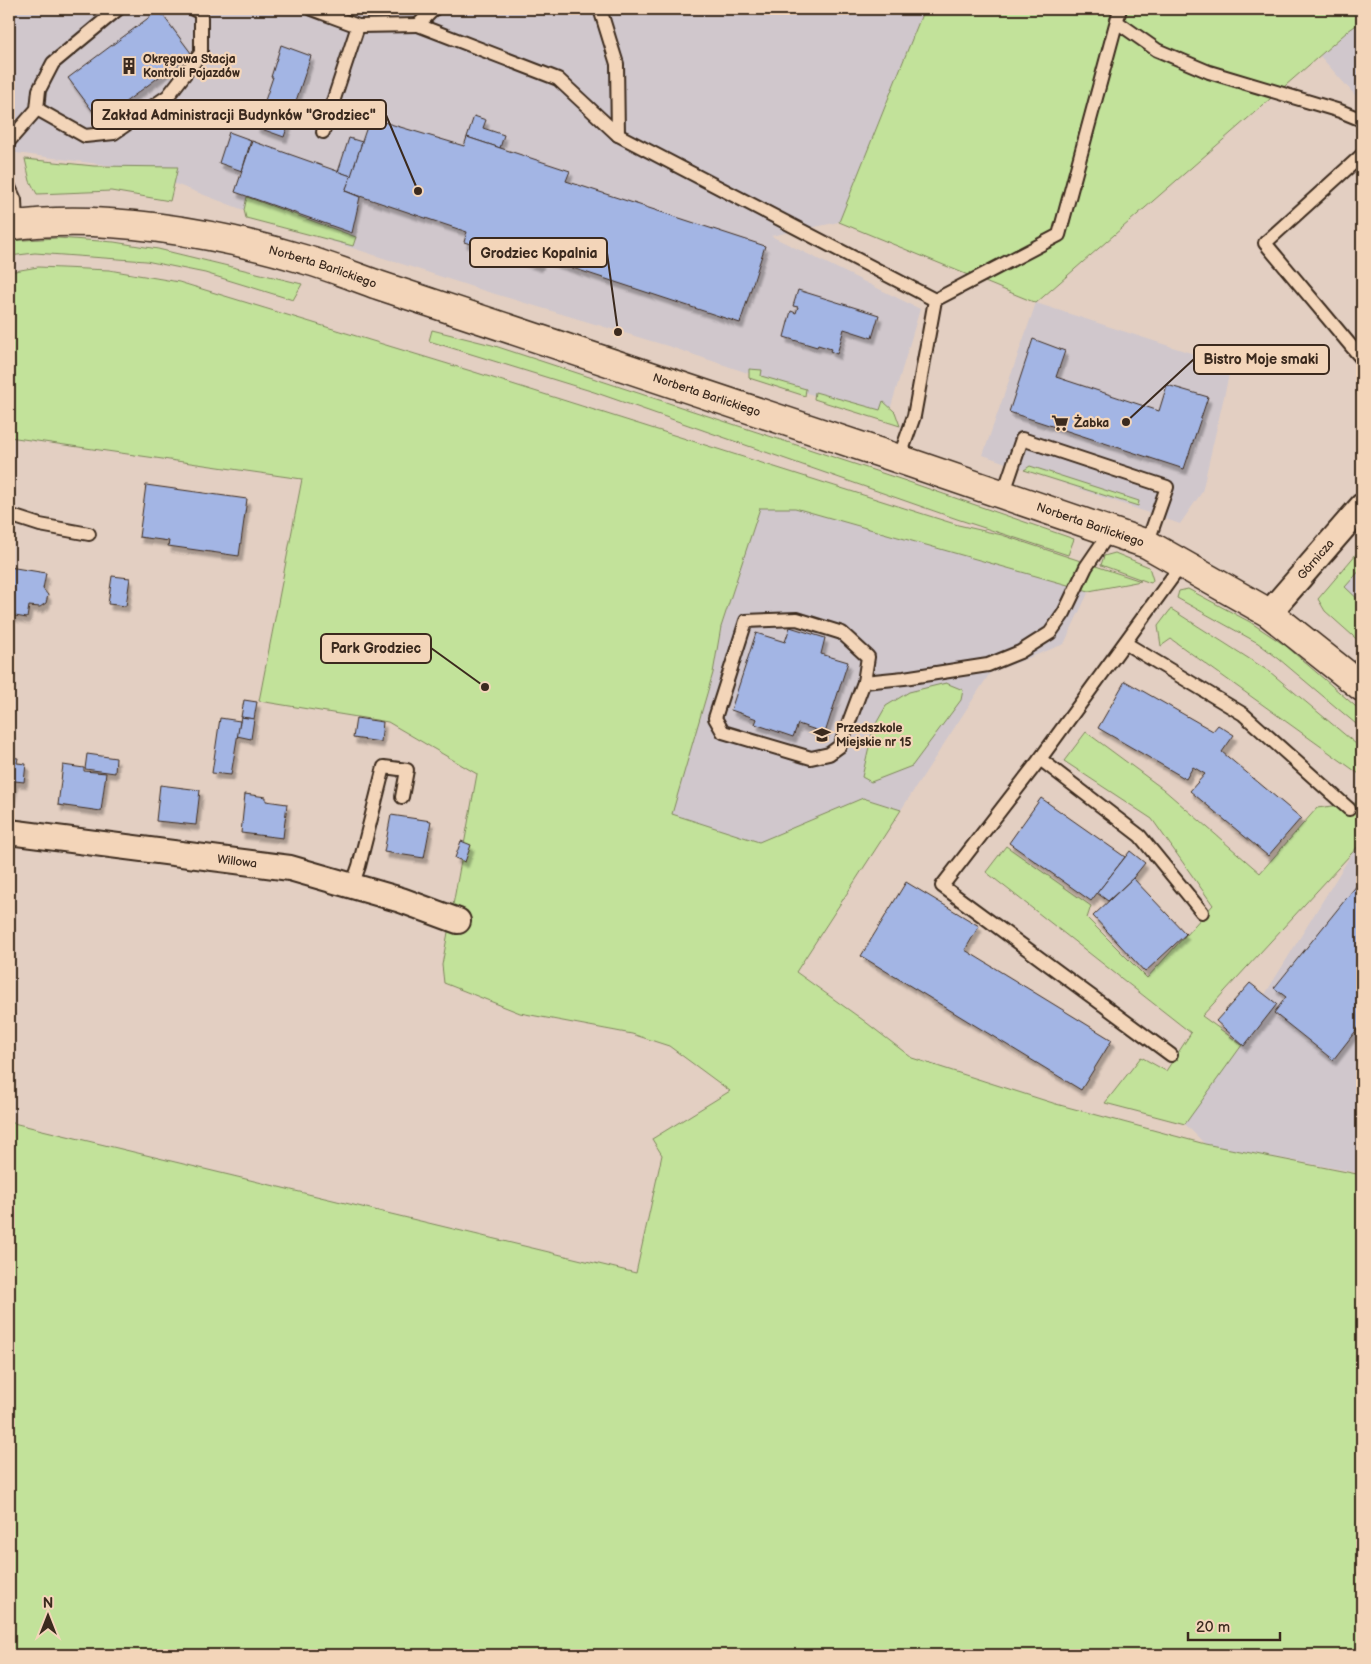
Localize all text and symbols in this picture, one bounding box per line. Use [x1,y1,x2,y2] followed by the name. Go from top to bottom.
[143,52,240,81] place label: Okręgowa Stacja Kontroli Pojazdów
[119,56,139,76] building icon: Okręgowa Stacja Kontroli Pojazdów
[92,100,386,129] callout: Zakład Administracji Budynków "Grodziec"
[102,107,376,124] text: Zakład Administracji Budynków "Grodziec"
[470,238,607,267] callout: Grodziec Kopalnia
[267,243,379,292] street label: Norberta Barlickiego
[480,245,598,262] text: Grodziec Kopalnia
[1194,345,1329,374] callout: Bistro Moje smaki
[1204,351,1318,368] text: Bistro Moje smaki
[651,370,763,420] street label: Norberta Barlickiego
[1050,413,1070,433] supermarket icon: Żabka
[1074,414,1109,431] place label: Żabka
[1035,500,1146,551] street label: Norberta Barlickiego
[1294,536,1338,583] street label: Górnicza
[321,634,431,663] callout: Park Grodziec
[331,640,422,657] text: Park Grodziec
[836,721,911,750] place label: Przedszkole Miejskie nr 15
[812,725,832,745] school or university icon: Przedszkole Miejskie nr 15
[216,852,258,872] street label: Willowa
[22,1592,72,1642] north arrow
[43,1595,53,1612] text: N
[1188,1609,1281,1641] scale bar
[1196,1618,1230,1637] text: 20 m

